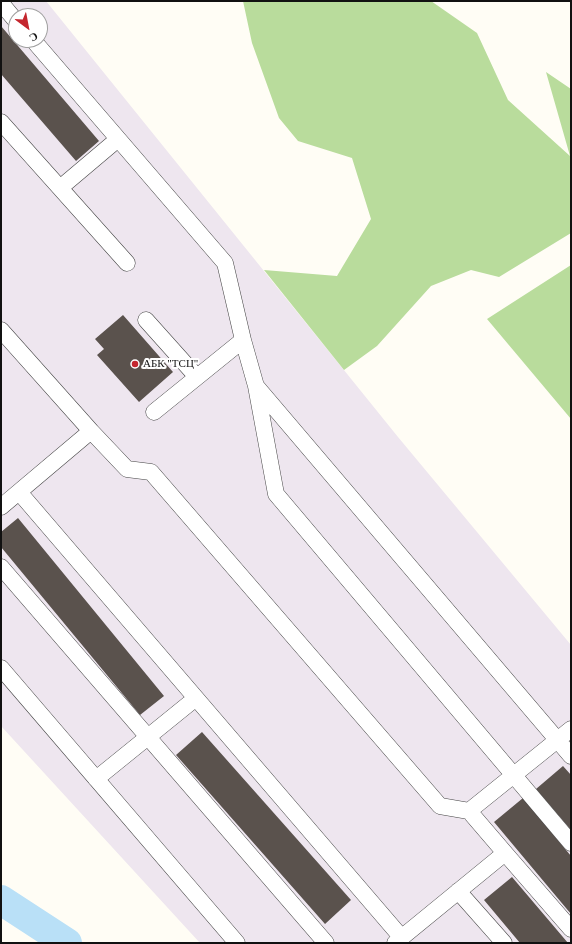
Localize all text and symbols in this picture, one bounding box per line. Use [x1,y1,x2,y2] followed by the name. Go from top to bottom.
[8,8,48,48] north arrow
[27,30,40,45] text: С
[143,357,198,371] place label: АБК "ТСЦ"
[130,359,140,369] marker: АБК "ТСЦ"

